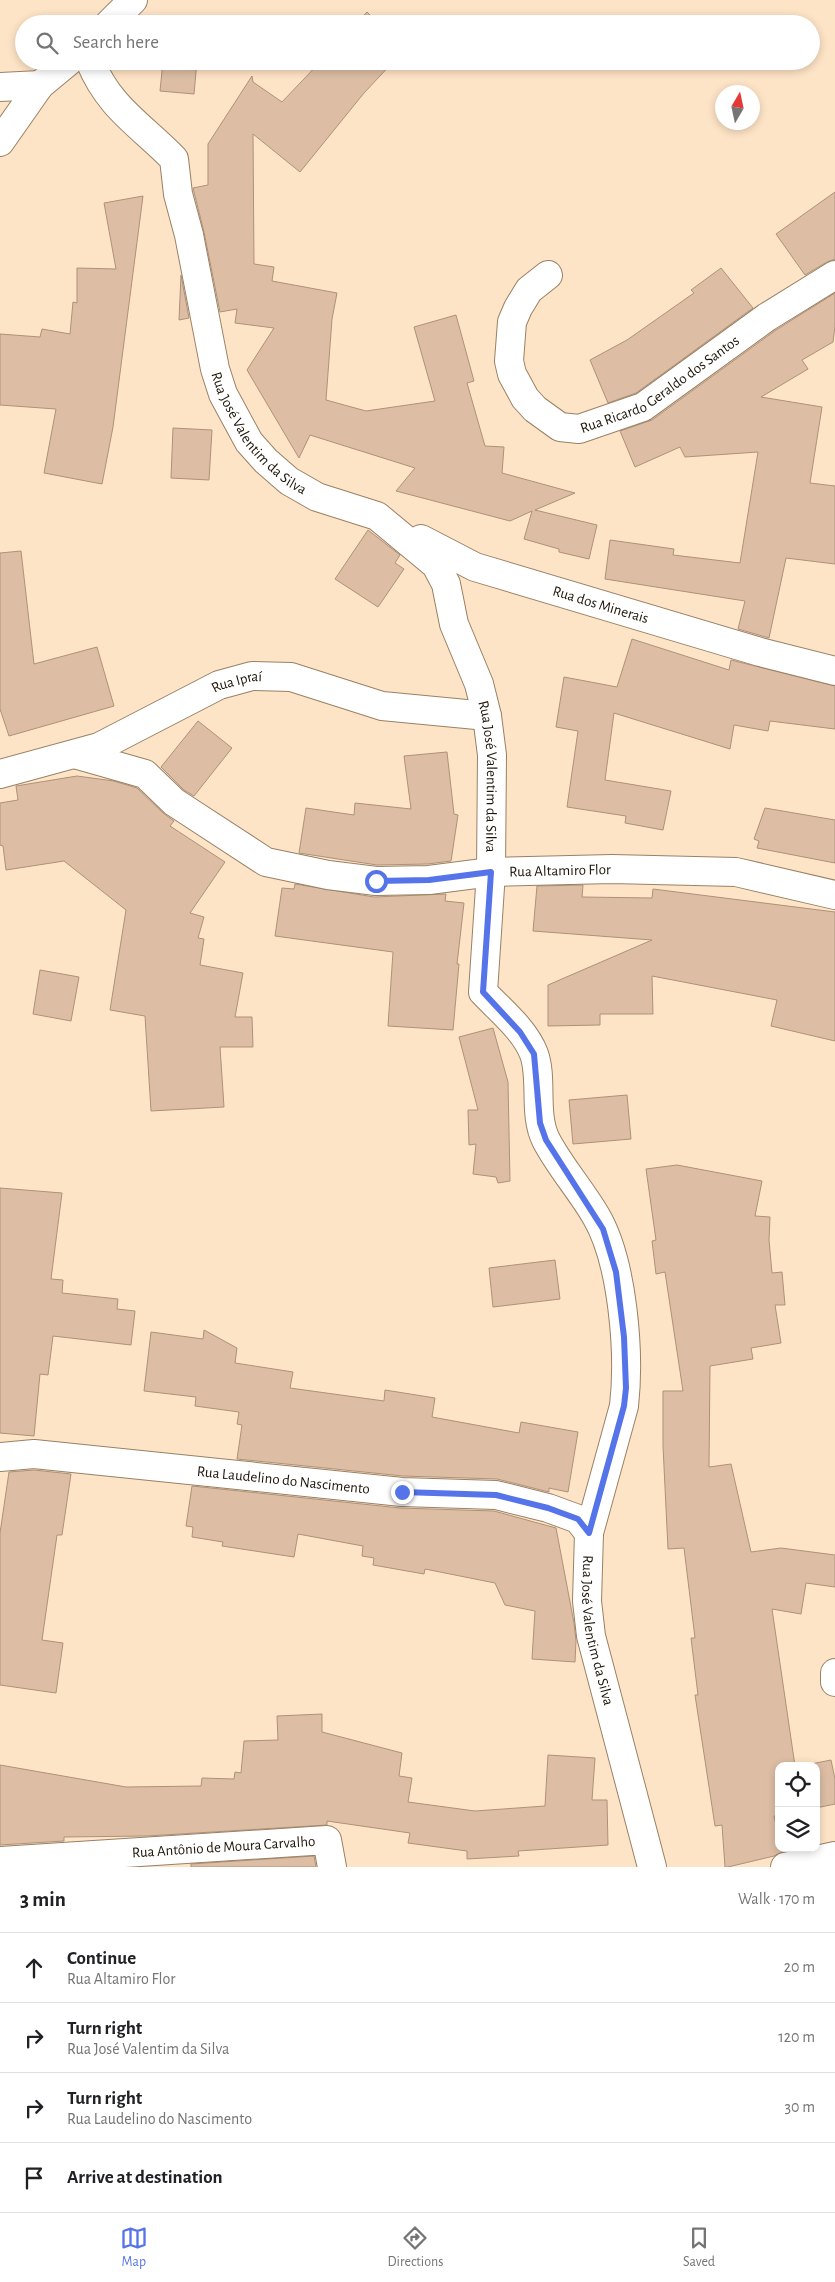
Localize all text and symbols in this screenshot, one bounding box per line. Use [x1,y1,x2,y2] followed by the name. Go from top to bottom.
[15,15,820,70] search box
[33,29,61,57] icon: search
[73,33,159,52] text: Search here
[715,85,760,130] north arrow
[578,332,742,436] street label: Rua Ricardo Geraldo dos Santos
[209,370,309,497] street label: Rua José Valentim da Silva
[551,583,650,626] street label: Rua dos Minerais
[209,668,263,695] street label: Rua Ipraí
[476,699,500,853] street label: Rua José Valentim da Silva
[509,862,611,879] street label: Rua Altamiro Flor
[365,870,388,893] route start
[196,1463,371,1496] street label: Rua Laudelino do Nascimento
[391,1481,414,1504] route end
[579,1555,617,1707] street label: Rua José Valentim da Silva
[775,1762,820,1852] map controls
[775,1762,820,1807] button: locate
[775,1807,820,1852] button: layers
[131,1833,316,1860] street label: Rua Antônio de Moura Carvalho
[20,1889,66,1910] text: 3 min
[738,1891,815,1907] text: Walk · 170 m
[67,1949,136,1968] text: Continue
[20,1954,48,1982] icon: ahead
[784,1959,815,1975] text: 20 m
[67,1971,175,1987] text: Rua Altamiro Flor
[67,2019,142,2038] text: Turn right
[20,2024,48,2052] icon: right
[778,2029,815,2045] text: 120 m
[67,2041,229,2057] text: Rua José Valentim da Silva
[67,2089,142,2108] text: Turn right
[20,2094,48,2122] icon: right
[785,2099,815,2115] text: 30 m
[67,2111,252,2127] text: Rua Laudelino do Nascimento
[20,2164,48,2192] icon: arrive
[67,2168,223,2187] text: Arrive at destination
[120,2224,148,2271] tab: Map
[388,2224,443,2271] tab: Directions
[683,2224,715,2271] tab: Saved

